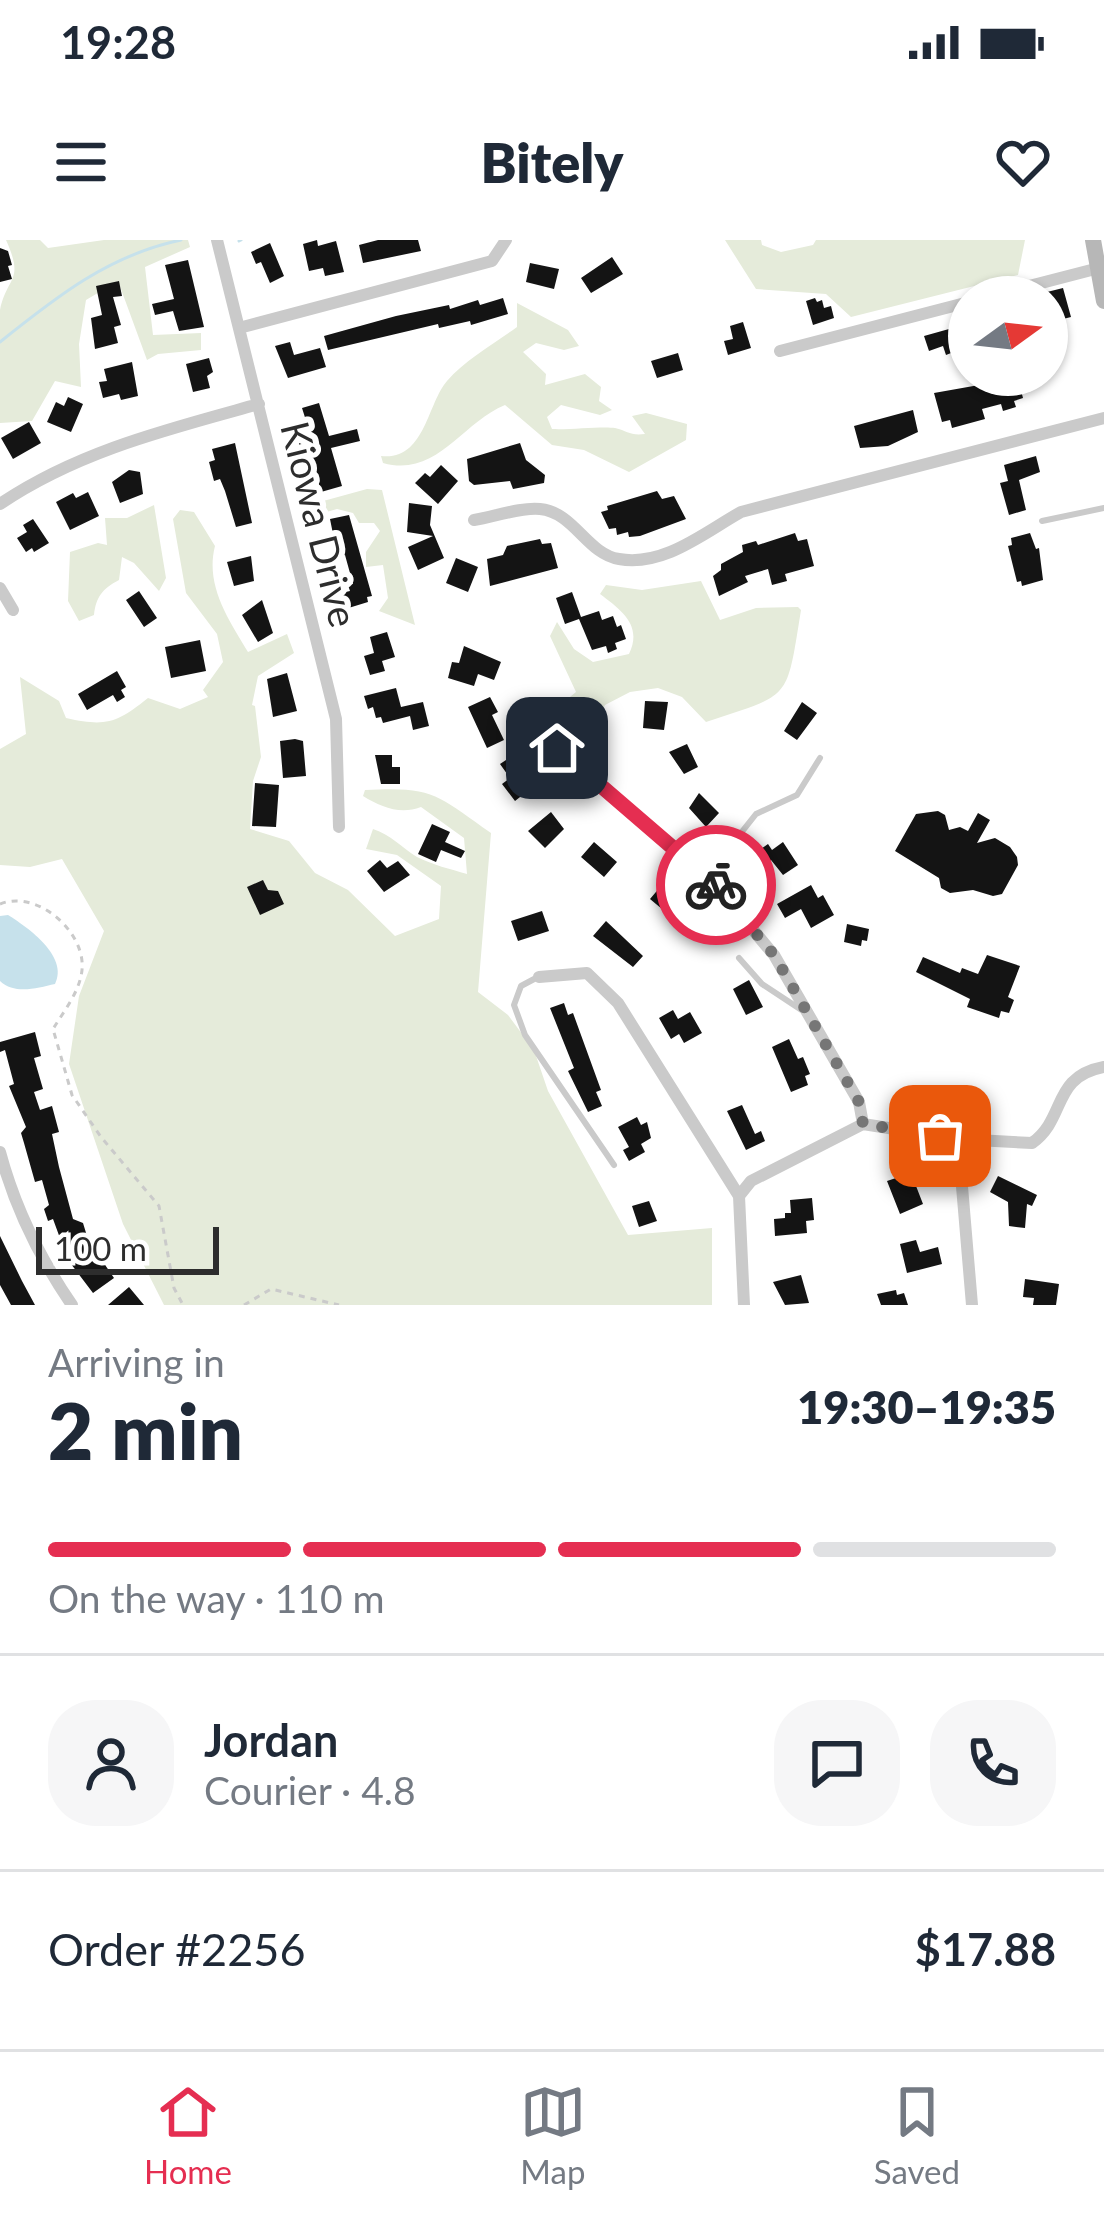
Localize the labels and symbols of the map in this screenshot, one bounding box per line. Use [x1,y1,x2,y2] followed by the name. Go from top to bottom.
[948,276,1068,396] north arrow
[272,417,368,631] street label: Kiowa Drive
[506,697,608,799] pin
[656,825,776,945] courier
[889,1085,991,1187] pin
[36,1221,219,1274] scale bar

